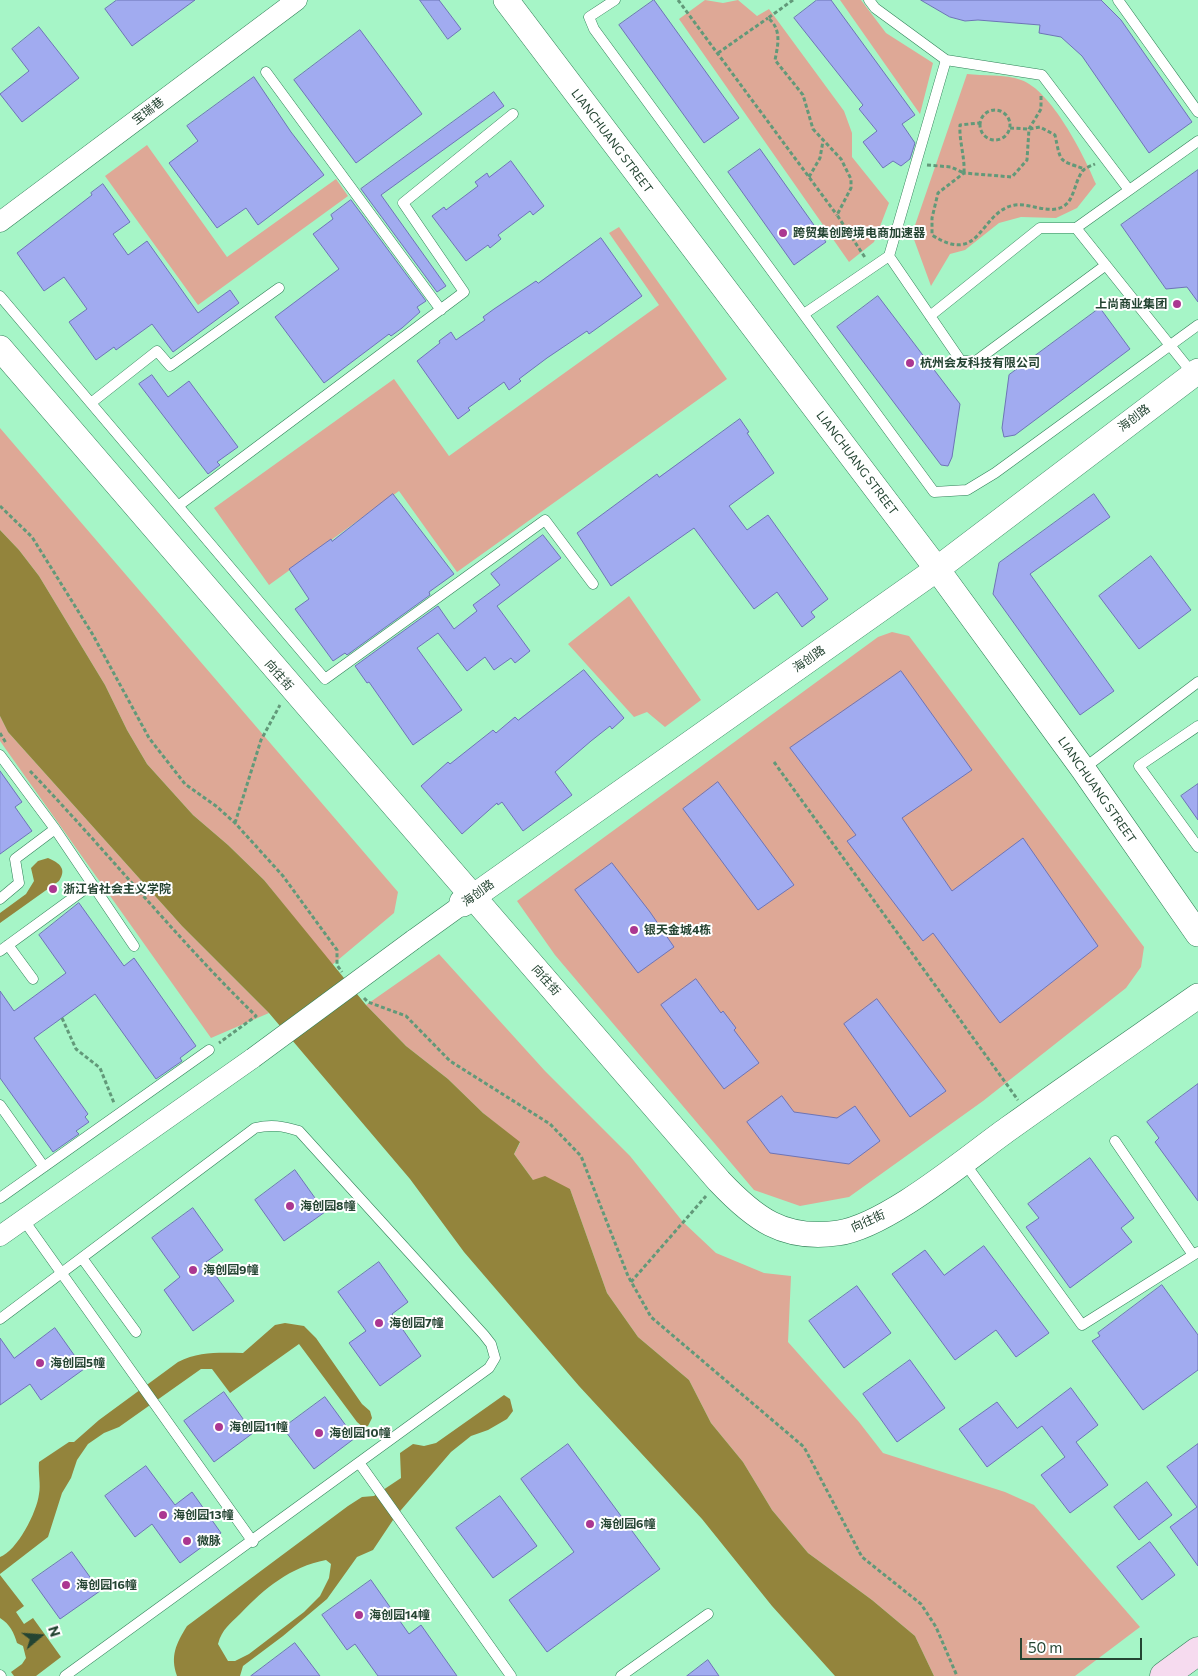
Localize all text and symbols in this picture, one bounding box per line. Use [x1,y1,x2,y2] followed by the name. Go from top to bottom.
[568,86,656,196] street label: LIANCHUANG STREET
[129,94,167,128] street label: 宝瑞巷
[793,226,925,240] place label: 跨贸集创跨境电商加速器
[777,227,789,239] marker: 跨贸集创跨境电商加速器
[1095,297,1167,311] place label: 上尚商业集团
[1171,298,1183,310] marker: 上尚商业集团
[920,356,1040,370] place label: 杭州会友科技有限公司
[904,357,916,369] marker: 杭州会友科技有限公司
[1115,401,1153,435] street label: 海创路
[813,408,901,518] street label: LIANCHUANG STREET
[790,643,828,675] street label: 海创路
[262,657,296,693] street label: 向往街
[1055,734,1139,846] street label: LIANCHUANG STREET
[459,877,497,909] street label: 海创路
[63,882,171,896] place label: 浙江省社会主义学院
[47,883,59,895] marker: 浙江省社会主义学院
[644,923,711,937] place label: 银天金城4栋
[628,924,640,936] marker: 银天金城4栋
[529,962,563,998] street label: 向往街
[300,1199,355,1213] place label: 海创园8幢
[284,1200,296,1212] marker: 海创园8幢
[849,1207,887,1235] street label: 向往街
[203,1263,258,1277] place label: 海创园9幢
[187,1264,199,1276] marker: 海创园9幢
[389,1316,444,1330] place label: 海创园7幢
[373,1317,385,1329] marker: 海创园7幢
[50,1356,105,1370] place label: 海创园5幢
[34,1357,46,1369] marker: 海创园5幢
[229,1420,288,1434] place label: 海创园11幢
[213,1421,225,1433] marker: 海创园11幢
[329,1426,390,1440] place label: 海创园10幢
[313,1427,325,1439] marker: 海创园10幢
[173,1508,233,1522] place label: 海创园13幢
[157,1509,169,1521] marker: 海创园13幢
[600,1517,655,1531] place label: 海创园6幢
[584,1518,596,1530] marker: 海创园6幢
[197,1534,221,1548] place label: 微脉
[181,1535,193,1547] marker: 微脉
[76,1578,137,1592] place label: 海创园16幢
[60,1579,72,1591] marker: 海创园16幢
[369,1608,430,1622] place label: 海创园14幢
[353,1609,365,1621] marker: 海创园14幢
[15,1611,65,1661] north arrow
[45,1624,64,1639] text: N
[1023,1628,1146,1660] scale bar
[1028,1638,1062,1656] text: 50 m

